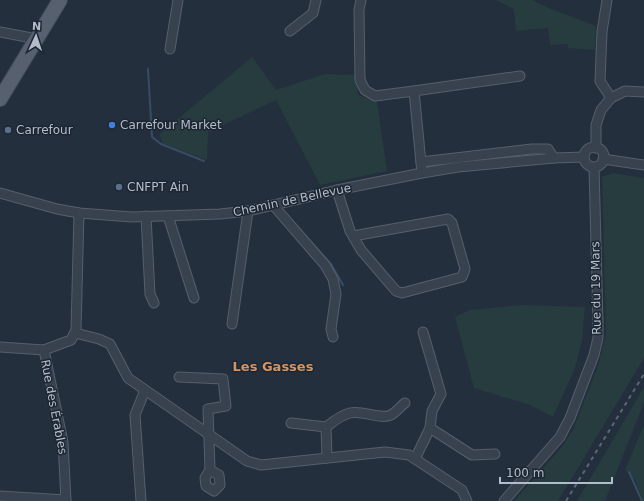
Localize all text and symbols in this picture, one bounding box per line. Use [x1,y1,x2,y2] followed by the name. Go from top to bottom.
[16,16,56,56] north arrow
[32,20,41,33] text: N
[120,118,222,132] place label: Carrefour Market
[107,120,117,130] marker: Carrefour Market
[16,123,73,137] place label: Carrefour
[3,125,13,135] marker: Carrefour
[127,180,189,194] place label: CNFPT Ain
[232,181,352,219] street label: Chemin de Bellevue
[114,182,124,192] marker: CNFPT Ain
[588,241,604,335] street label: Rue du 19 Mars
[38,358,71,456] street label: Rue des Érables
[233,359,314,374] district label: Les Gasses
[500,459,612,485] scale bar
[506,466,544,480] text: 100 m

